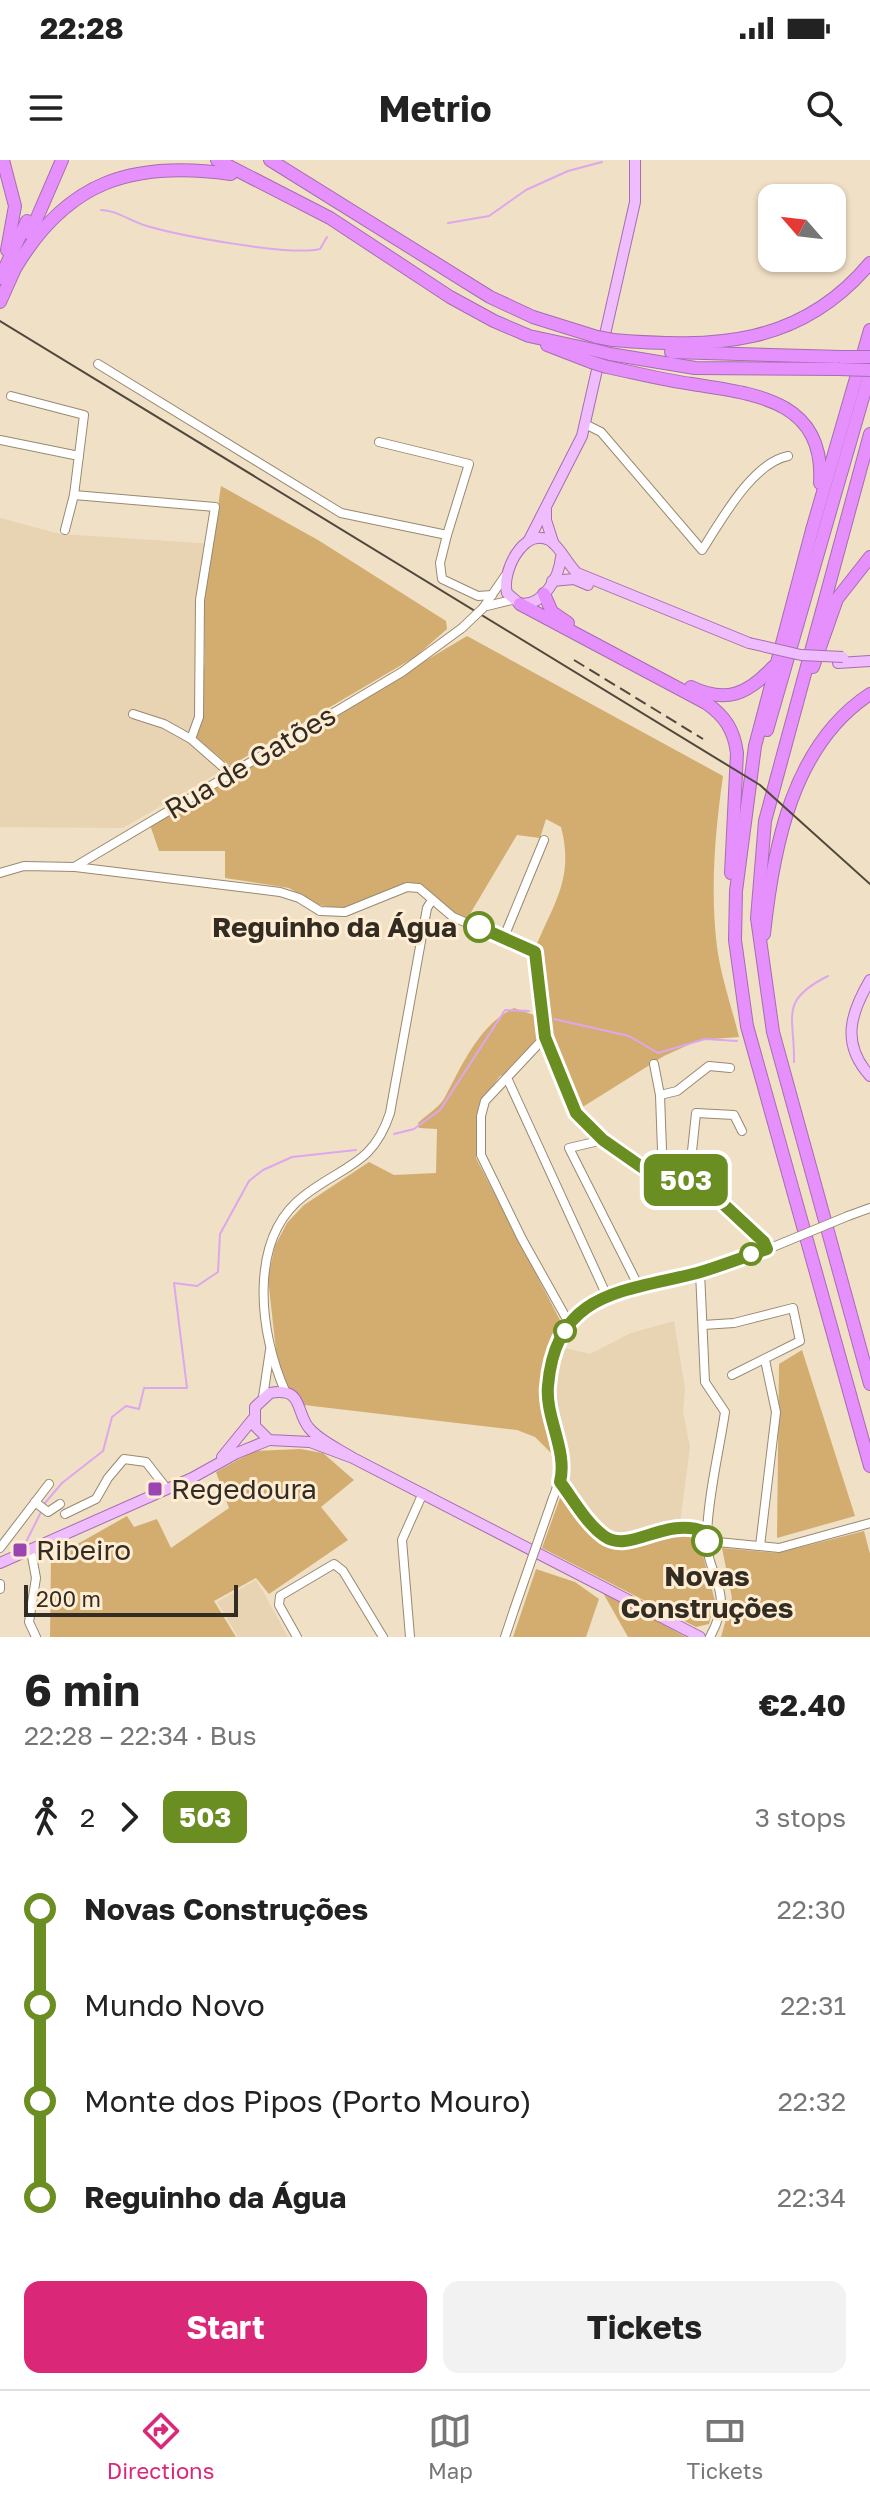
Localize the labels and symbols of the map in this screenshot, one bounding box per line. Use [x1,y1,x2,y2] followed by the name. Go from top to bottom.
[758,184,846,272] north arrow
[159,698,341,825] street label: Rua de Gatões
[212,910,457,943] place label: Reguinho da Água
[464,912,494,942] marker: Reguinho da Água
[640,1154,732,1206] line badge: 503
[740,1243,762,1265] unlabelled marker
[554,1320,576,1342] unlabelled marker
[171,1472,317,1505] place label: Regedoura
[146,1480,164,1498] marker: Regedoura
[692,1526,722,1556] marker: Novas Construções
[36,1533,131,1566] place label: Ribeiro
[11,1541,29,1559] marker: Ribeiro
[620,1559,794,1624] place label: Novas Construções
[24,1581,238,1617] scale bar

